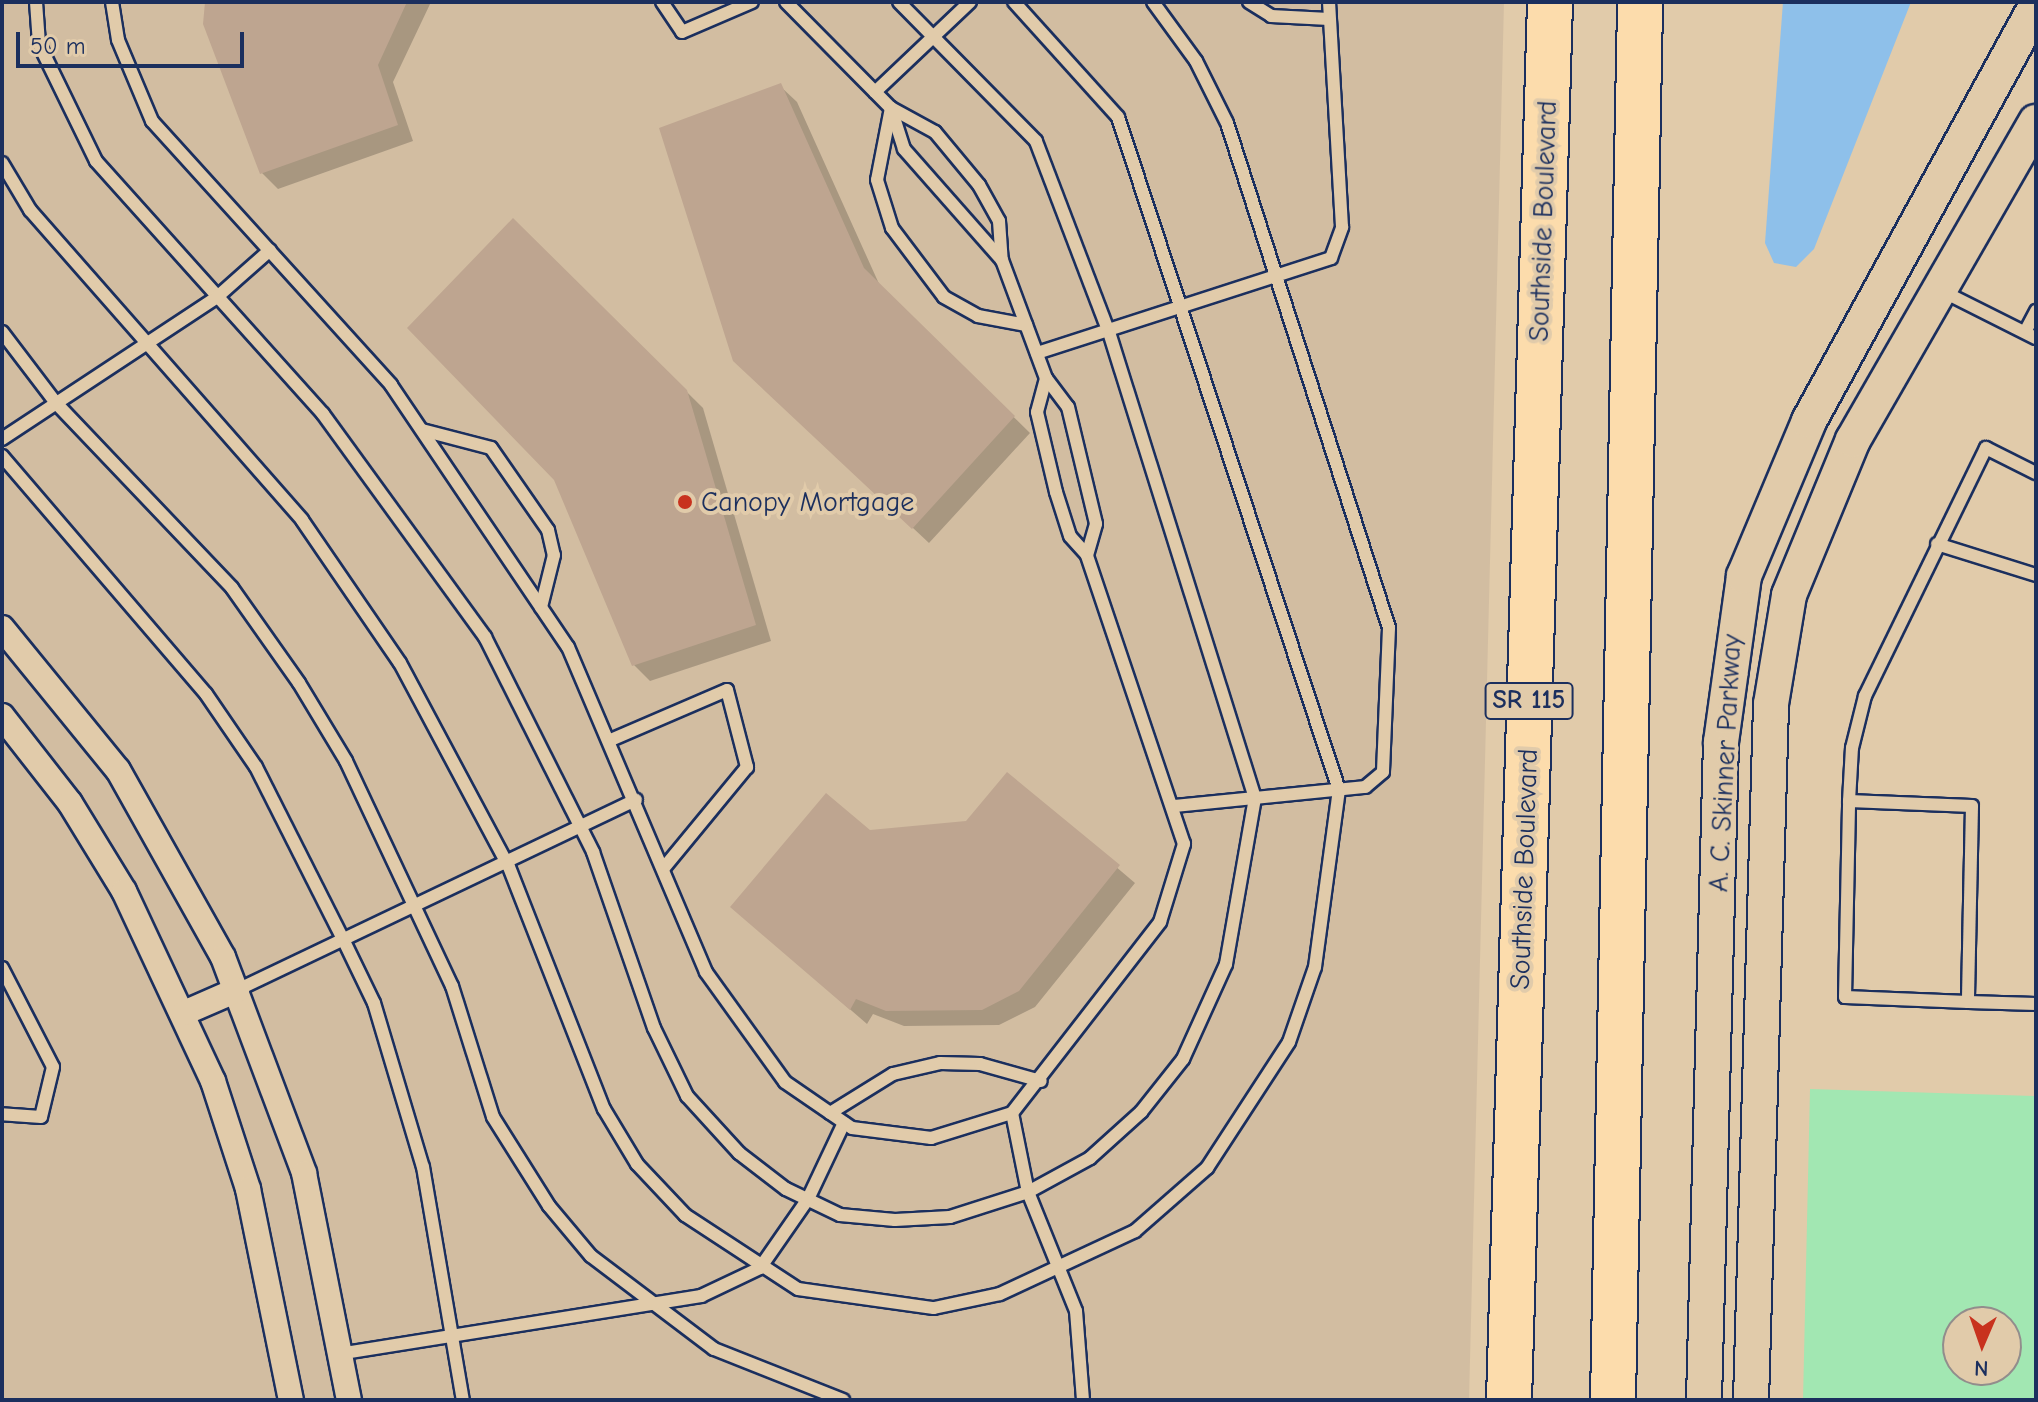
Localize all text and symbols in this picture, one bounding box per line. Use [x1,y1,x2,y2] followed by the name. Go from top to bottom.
[20,16,248,66] scale bar
[30,32,86,60] text: 50 m
[1522,100,1564,342] street label: Southside Boulevard
[701,485,914,519] place label: Canopy Mortgage
[676,493,694,511] marker: Canopy Mortgage
[1701,633,1749,893] street label: A. C. Skinner Parkway
[1483,679,1575,723] road number: SR 115
[1503,748,1545,990] street label: Southside Boulevard
[1942,1306,2022,1386] north arrow
[1974,1355,1989,1381] text: N

